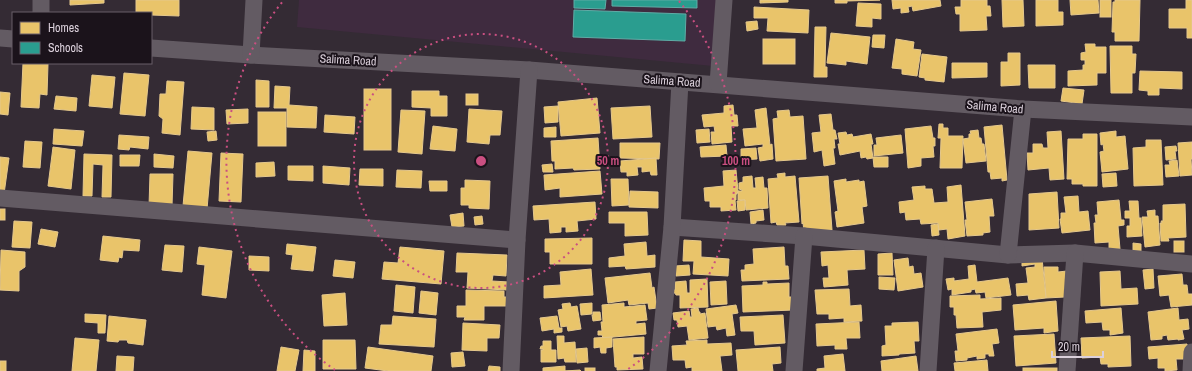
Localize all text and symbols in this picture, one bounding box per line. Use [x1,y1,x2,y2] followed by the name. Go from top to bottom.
[12,12,152,64] legend
[48,20,79,36] text: Homes
[48,40,83,56] text: Schools
[319,51,377,69] street label: Salima Road
[643,71,701,91] street label: Salima Road
[966,97,1024,117] street label: Salima Road
[597,153,619,169] text: 50 m
[722,153,750,169] text: 100 m
[474,154,488,168] centre of rings
[1052,333,1103,359] scale bar
[1058,339,1080,355] text: 20 m

